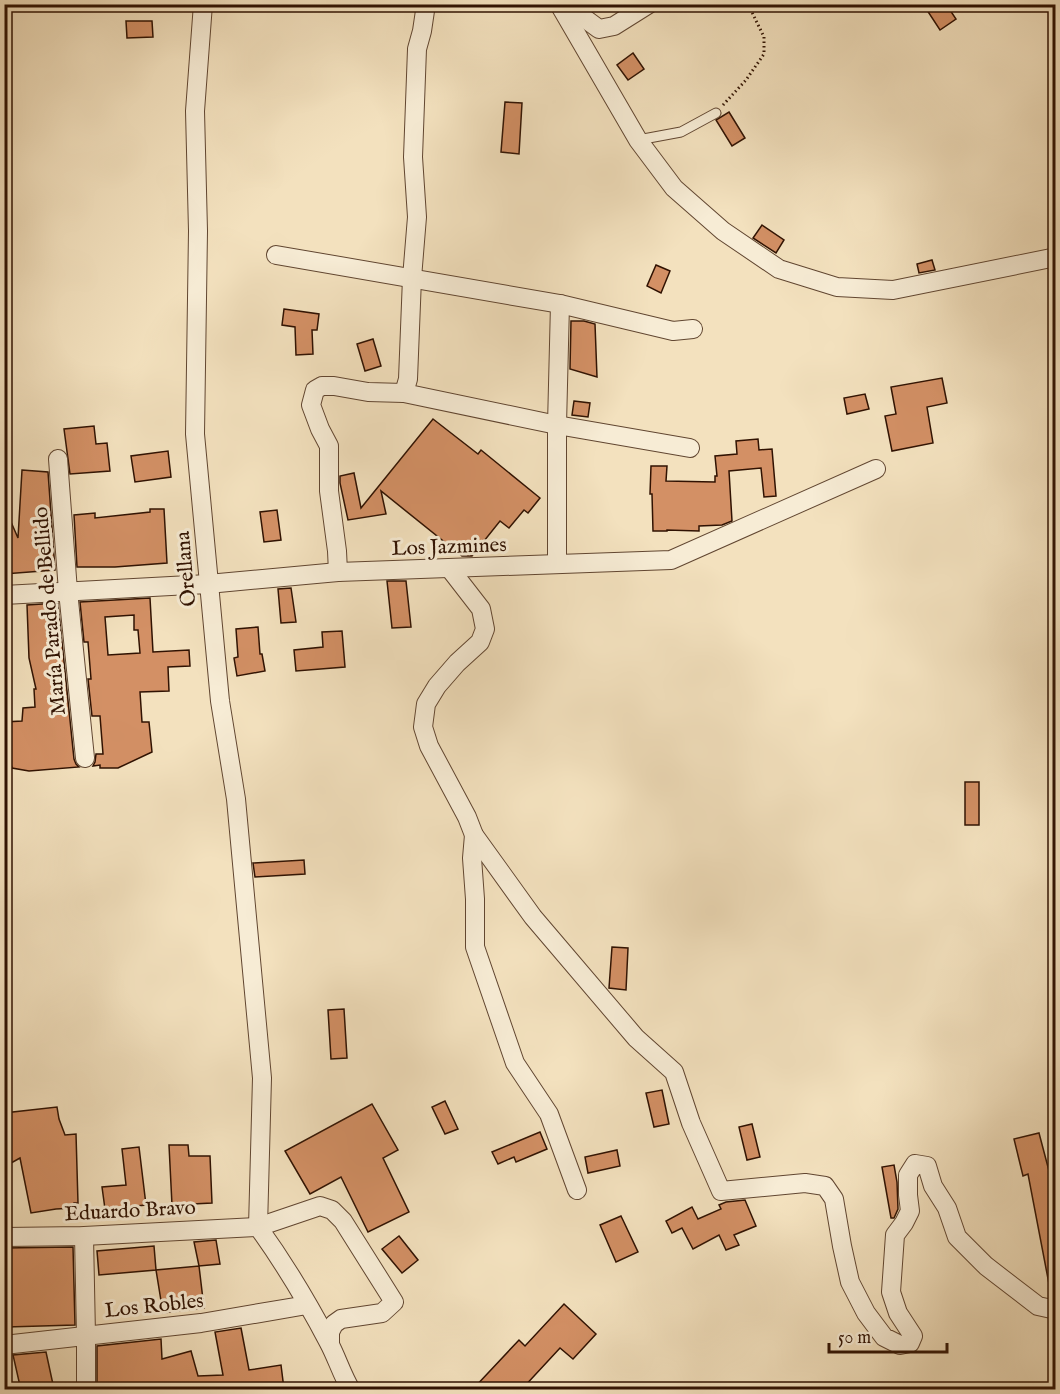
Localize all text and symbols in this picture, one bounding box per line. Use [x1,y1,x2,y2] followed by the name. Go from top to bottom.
[28,505,73,716] street label: María Parado de Bellido
[170,529,203,608] street label: Orellana
[391,532,507,563] street label: Los Jazmines
[64,1195,196,1228] street label: Eduardo Bravo
[103,1288,205,1325] street label: Los Robles
[829,1316,948,1354] scale bar
[838,1327,871,1350] text: 50 m

